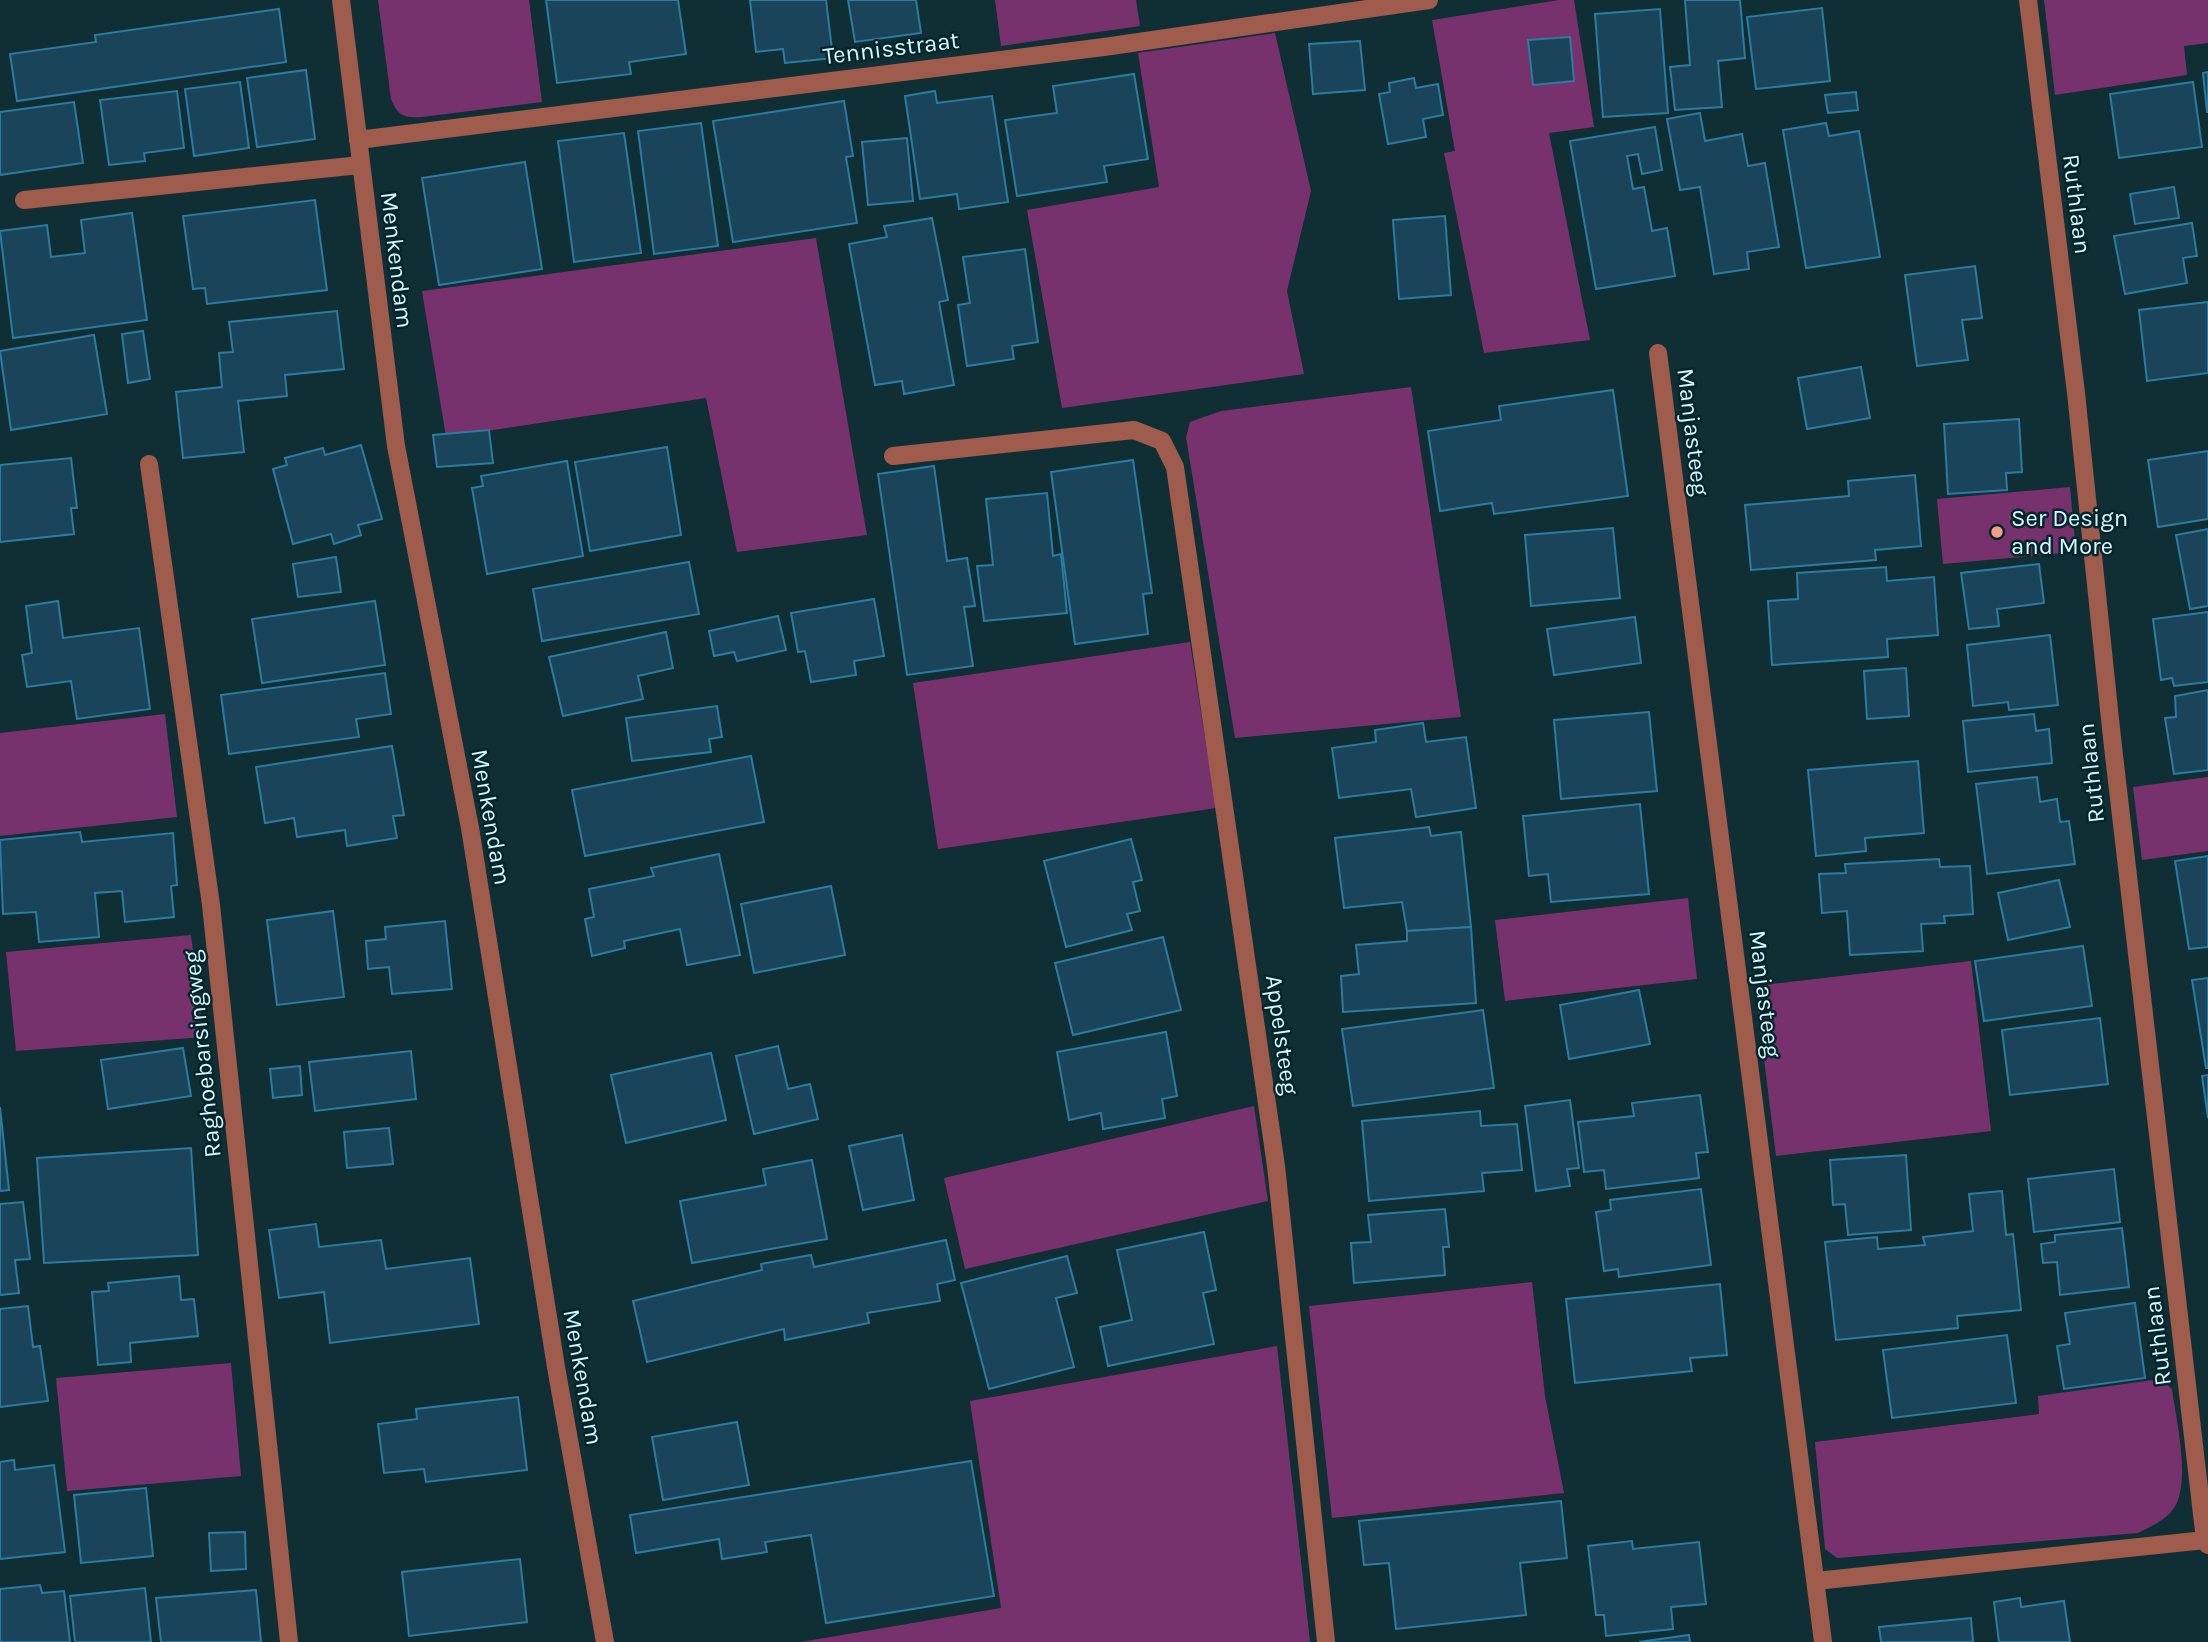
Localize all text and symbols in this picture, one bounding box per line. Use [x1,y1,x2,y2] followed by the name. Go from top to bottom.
[821,26,961,70] street label: Tennisstraat
[2057,152,2097,256] street label: Ruthlaan
[375,190,419,330] street label: Menkendam
[1671,366,1715,498] street label: Manjasteeg
[2011,504,2128,560] place label: Ser Design and More
[1989,524,2005,540] marker: Ser Design and More
[2072,722,2110,824] street label: Ruthlaan
[465,747,517,887] street label: Menkendam
[1743,928,1787,1060] street label: Manjasteeg
[177,948,227,1159] street label: Raghoebarsingweg
[1260,973,1304,1097] street label: Appelsteeg
[2137,1284,2177,1388] street label: Ruthlaan
[557,1307,609,1447] street label: Menkendam

